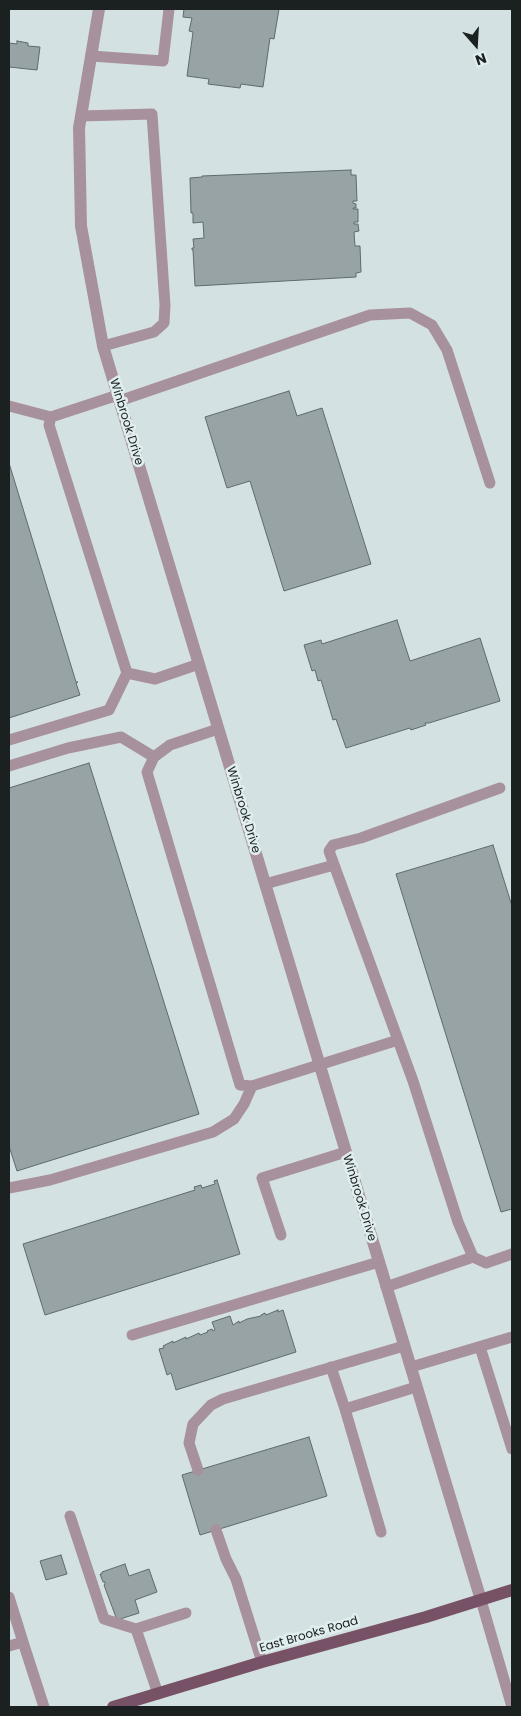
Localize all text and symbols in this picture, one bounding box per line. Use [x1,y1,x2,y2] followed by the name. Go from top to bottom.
[451,20,501,70] north arrow
[473,48,489,70] text: N
[106,377,146,467] street label: Winbrook Drive
[223,765,263,855] street label: Winbrook Drive
[339,1153,379,1243] street label: Winbrook Drive
[258,1614,360,1656] street label: East Brooks Road

